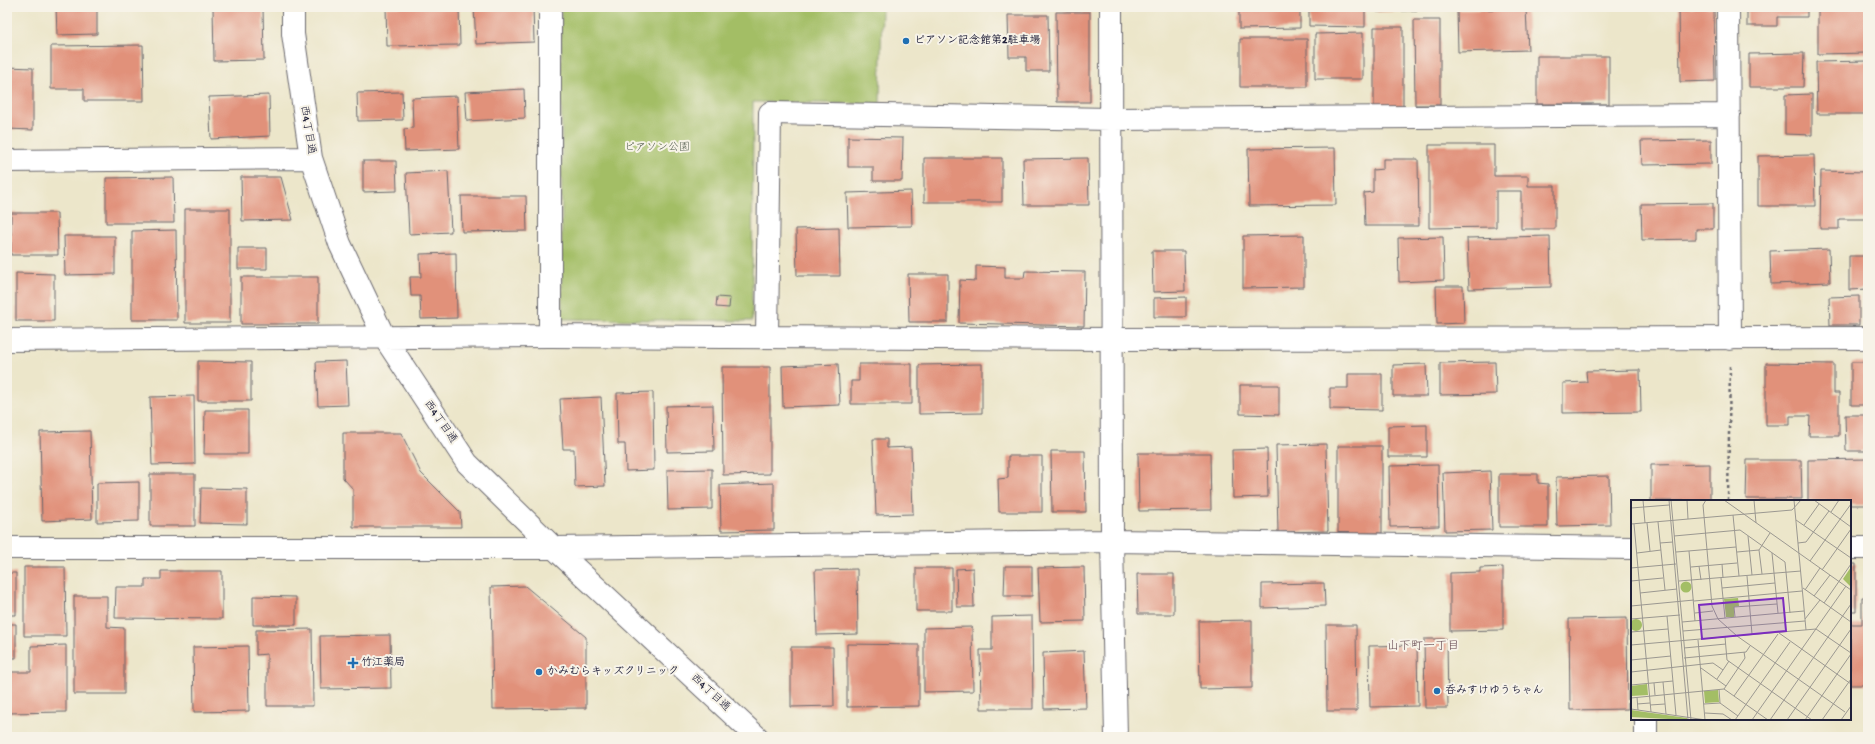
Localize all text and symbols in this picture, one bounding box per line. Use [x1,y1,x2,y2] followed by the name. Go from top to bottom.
[914,34,1040,47] place label: ピアソン記念館第2駐車場
[901,36,911,46] marker: ピアソン記念館第2駐車場
[297,105,318,155] street label: 西4丁目通
[624,141,690,154] park label: ピアソン公園
[421,398,460,446] street label: 西4丁目通
[1631,500,1851,720] inset map
[1387,640,1459,654] district label: 山下町一丁目
[361,656,405,669] place label: 竹江薬局
[348,658,358,668] marker: 竹江薬局
[547,665,679,678] place label: かみむらキッズクリニック
[534,667,544,677] marker: かみむらキッズクリニック
[688,671,733,714] street label: 西4丁目通
[1445,684,1544,697] place label: 呑みすけゆうちゃん
[1432,686,1442,696] marker: 呑みすけゆうちゃん

